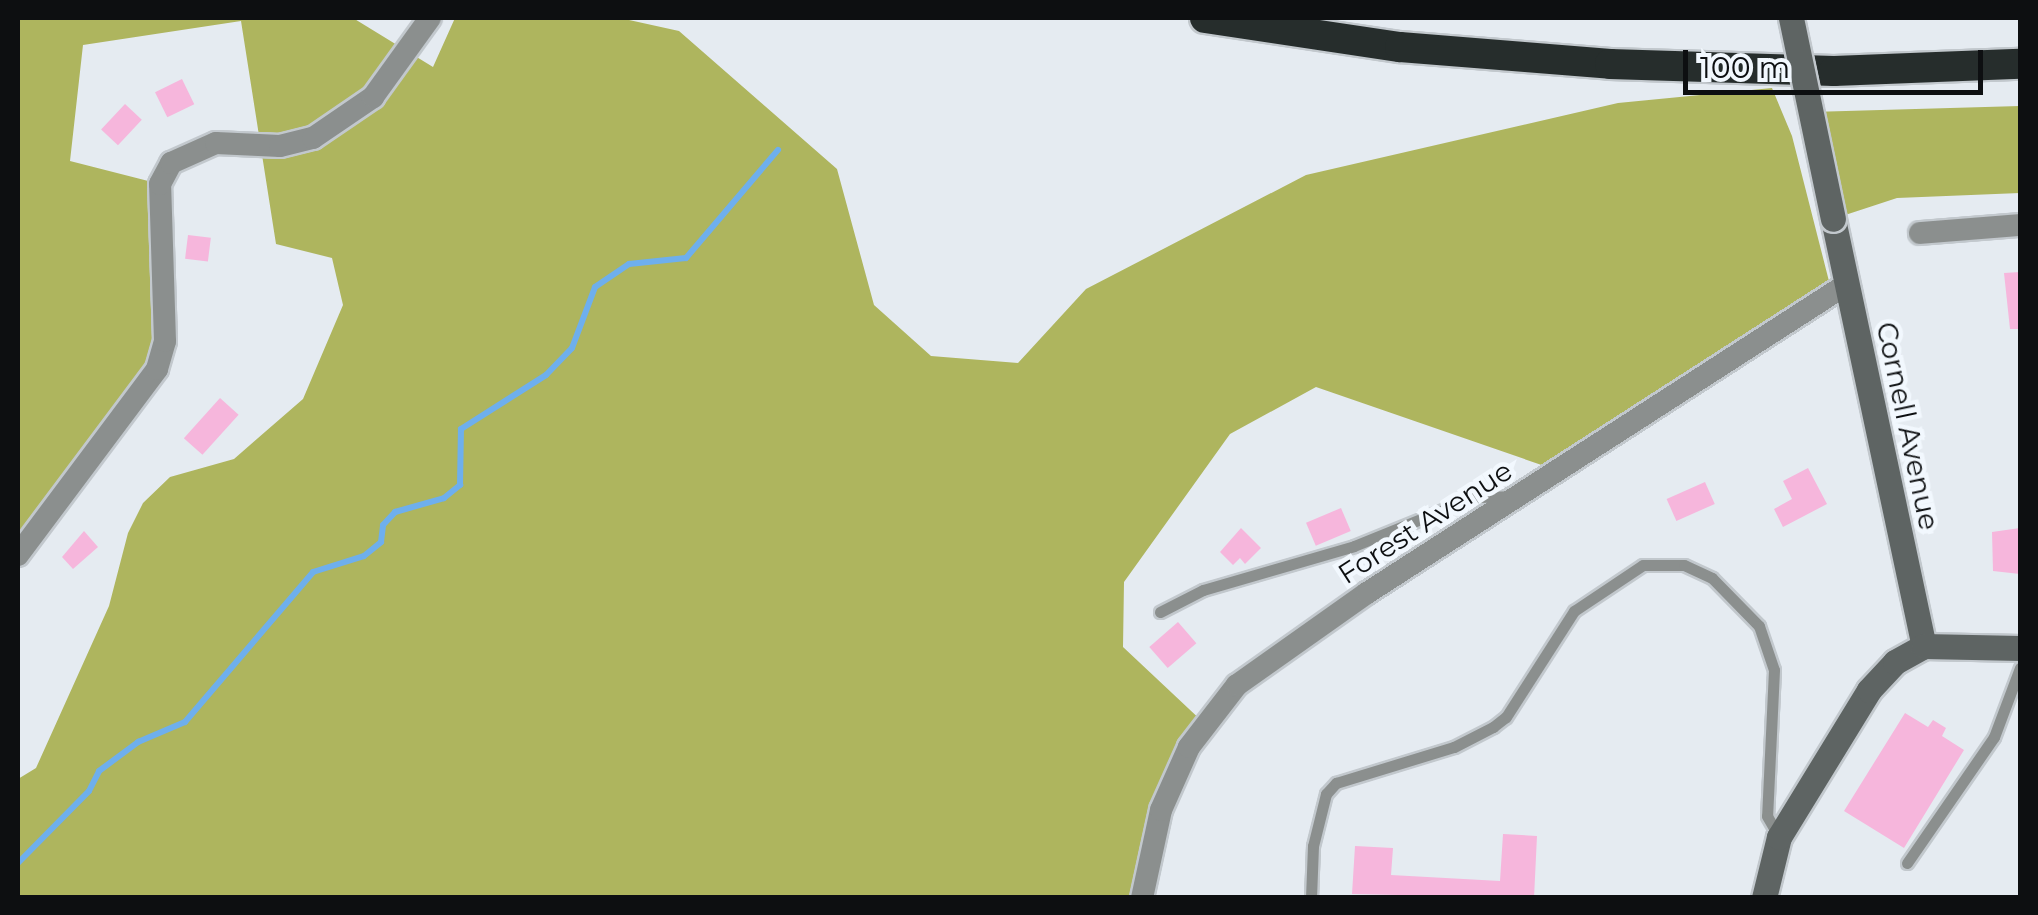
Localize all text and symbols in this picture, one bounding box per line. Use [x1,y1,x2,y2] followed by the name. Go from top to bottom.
[1688,30,1988,92] scale bar
[1700,49,1790,86] text: 100 m
[1870,319,1946,533] street label: Cornell Avenue
[1332,453,1518,591] street label: Forest Avenue

